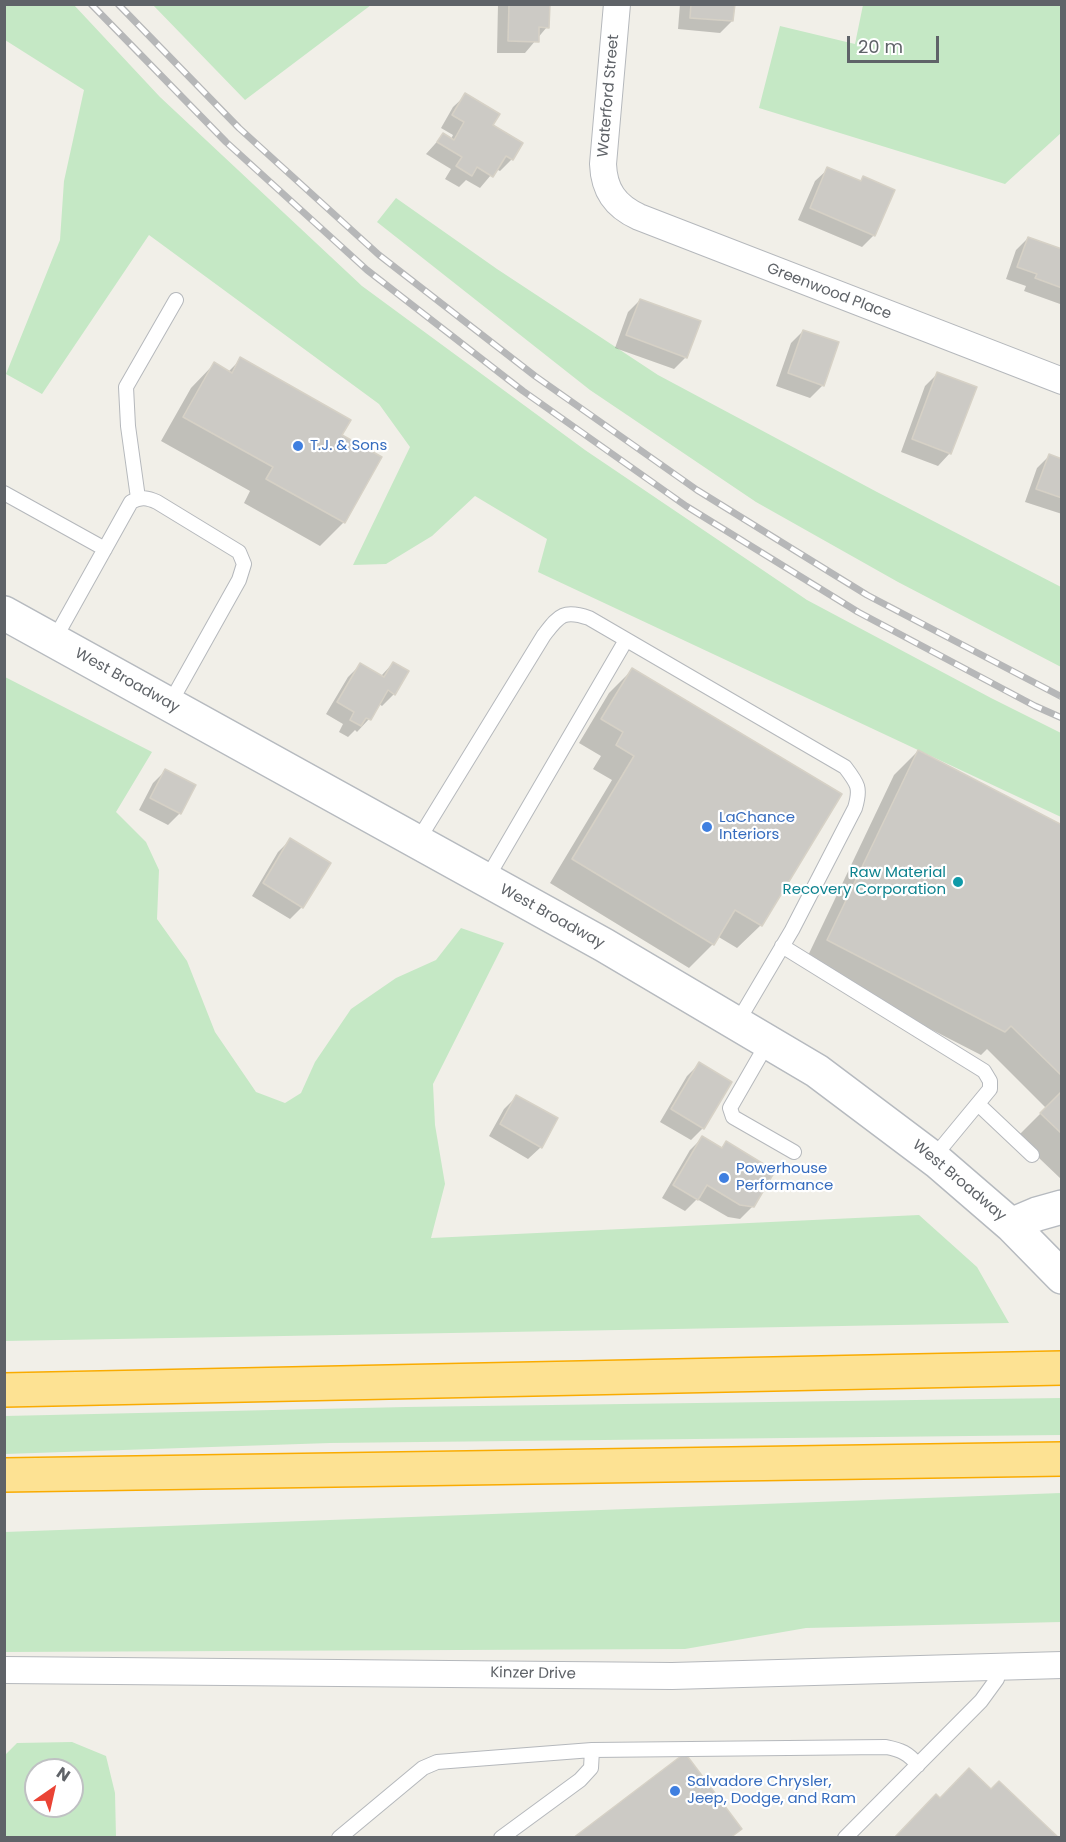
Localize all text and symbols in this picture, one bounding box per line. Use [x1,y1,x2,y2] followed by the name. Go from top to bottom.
[850,24,942,62] scale bar
[595,34,623,158] street label: Waterford Street
[858,34,903,59] text: 20 m
[764,260,894,324] street label: Greenwood Place
[310,437,387,455] place label: T.J. & Sons
[291,439,305,453] marker: T.J. & Sons
[72,645,182,717] street label: West Broadway
[719,809,795,844] place label: LaChance Interiors
[700,820,714,834] marker: LaChance Interiors
[783,864,946,899] place label: Raw Material Recovery Corporation
[951,875,965,889] marker: Raw Material Recovery Corporation
[497,881,607,953] street label: West Broadway
[908,1137,1010,1225] street label: West Broadway
[736,1160,833,1195] place label: Powerhouse Performance
[717,1171,731,1185] marker: Powerhouse Performance
[490,1664,576,1684] street label: Kinzer Drive
[24,1758,84,1818] north arrow
[52,1761,75,1787] text: N
[687,1773,856,1808] place label: Salvadore Chrysler, Jeep, Dodge, and Ram
[668,1784,682,1798] marker: Salvadore Chrysler, Jeep, Dodge, and Ram

